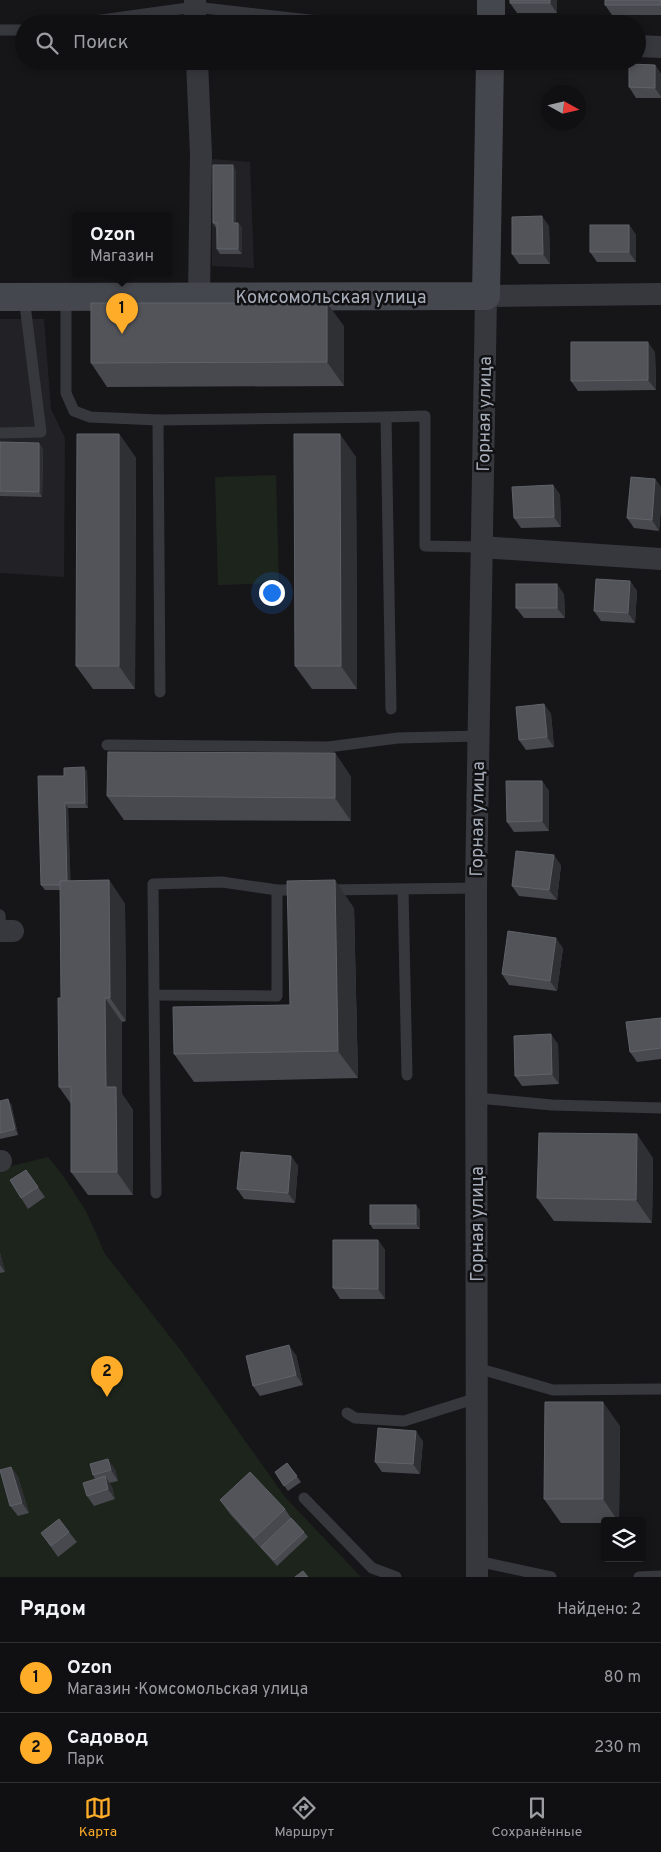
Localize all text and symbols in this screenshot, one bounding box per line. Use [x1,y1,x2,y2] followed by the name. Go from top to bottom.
[15,15,646,70] search box
[33,29,61,57] icon: search
[73,31,129,55] text: Поиск
[541,85,586,130] north arrow
[72,212,172,277] popup
[90,223,135,247] text: Ozon
[90,247,154,267] text: Магазин
[236,287,426,310] street label: Комсомольская улица
[106,293,138,334] pin: 1
[473,356,498,472] street label: Горная улица
[259,580,285,606] your location
[466,761,491,877] street label: Горная улица
[467,1166,490,1282] street label: Горная улица
[91,1356,123,1397] pin: 2
[601,1517,646,1562] map controls
[601,1517,646,1562] button: layers
[20,1596,86,1623] text: Рядом
[557,1600,641,1620] text: Найдено: 2
[67,1656,112,1680] text: Ozon
[33,1668,39,1688] text: 1
[604,1668,641,1688] text: 80 m
[67,1680,308,1700] text: Магазин · Комсомольская улица
[67,1726,148,1750] text: Садовод
[31,1738,41,1758] text: 2
[594,1738,641,1758] text: 230 m
[67,1750,104,1770] text: Парк
[79,1794,117,1841] tab: Карта
[274,1794,334,1841] tab: Маршрут
[491,1794,582,1841] tab: Сохранённые

